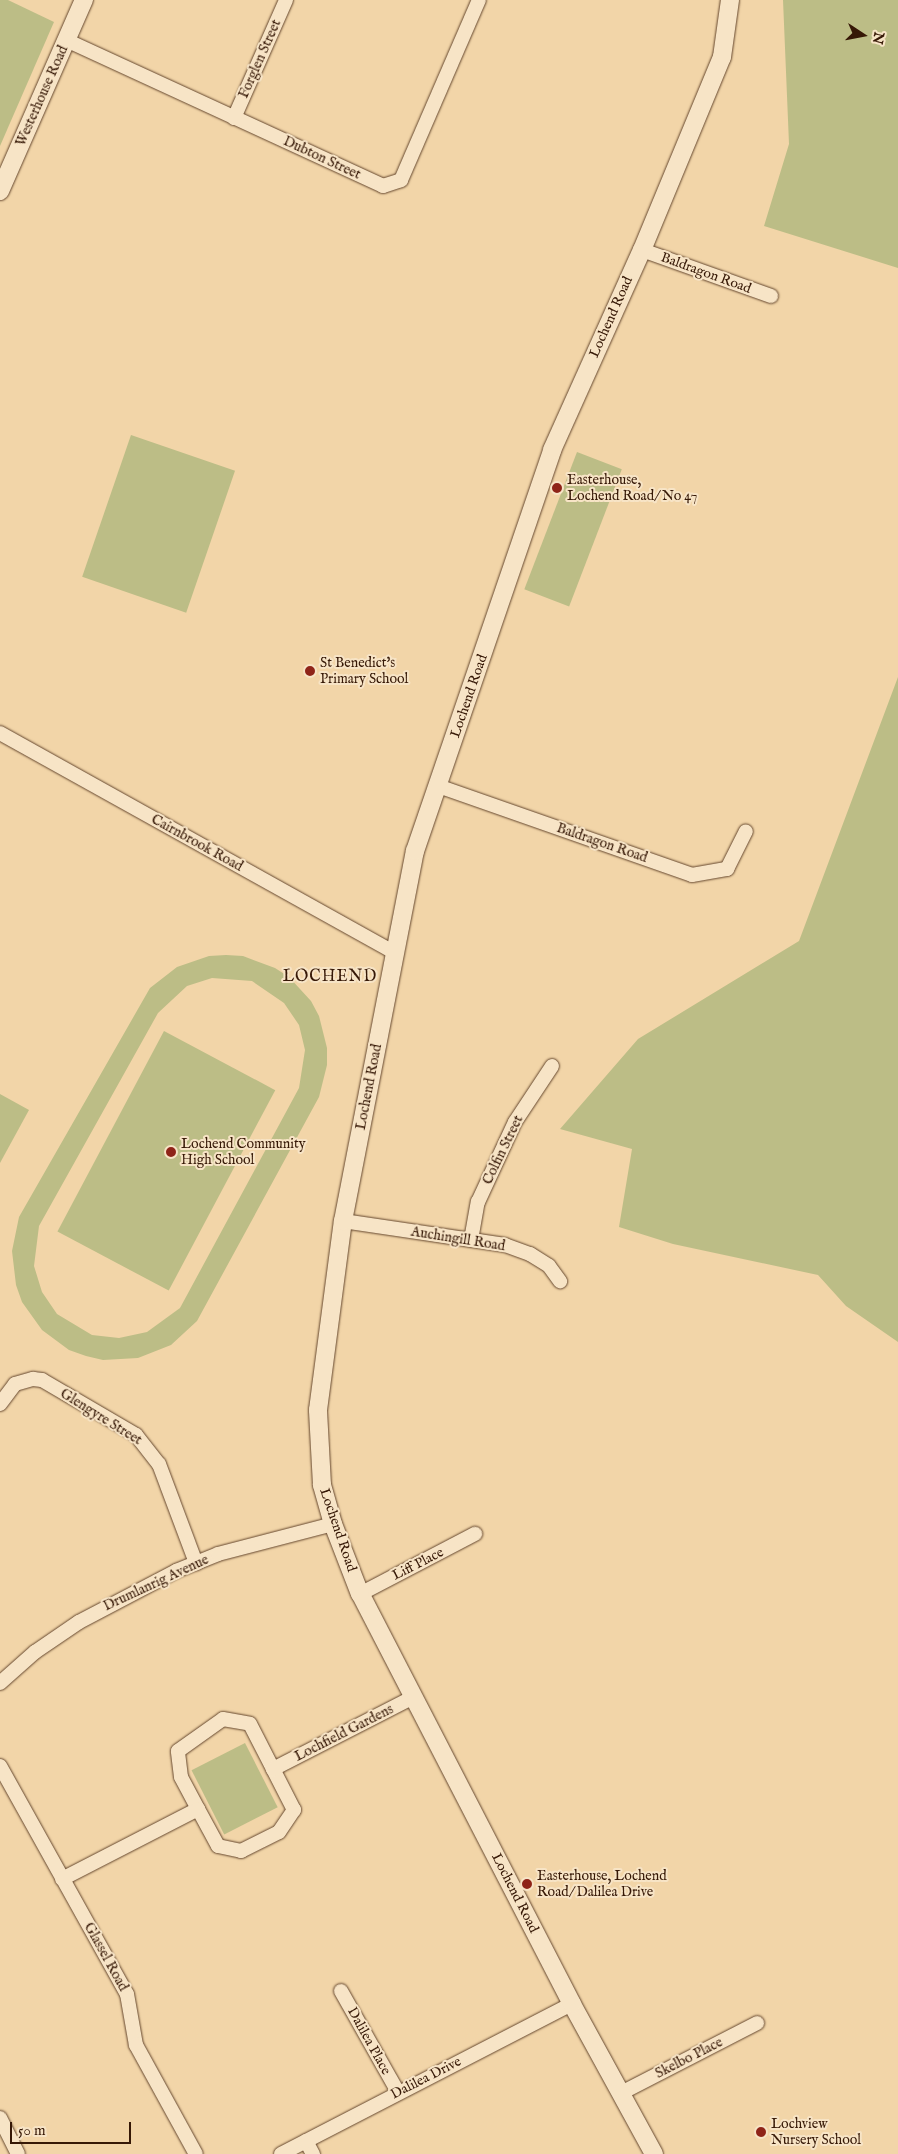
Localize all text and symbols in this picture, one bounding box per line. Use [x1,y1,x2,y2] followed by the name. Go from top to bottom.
[838,10,888,60] north arrow
[235,17,285,101] street label: Forglen Street
[868,30,888,46] text: N
[12,43,72,149] street label: Westerhouse Road
[281,133,363,183] street label: Dubton Street
[659,249,753,297] street label: Baldragon Road
[586,274,636,360] street label: Lochend Road
[567,472,697,504] place label: Easterhouse, Lochend Road/ No 47
[551,482,563,494] marker: Easterhouse, Lochend Road/ No 47
[447,652,491,740] street label: Lochend Road
[320,655,408,688] place label: St Benedict's Primary School
[304,665,316,677] marker: St Benedict's Primary School
[148,811,246,875] street label: Cairnbrook Road
[554,820,650,866] street label: Baldragon Road
[282,967,378,987] district label: LOCHEND
[352,1043,386,1131] street label: Lochend Road
[479,1113,527,1187] street label: Colfin Street
[181,1136,306,1168] place label: Lochend Community High School
[165,1146,177,1158] marker: Lochend Community High School
[410,1223,506,1255] street label: Auchingill Road
[57,1385,145,1449] street label: Glengyre Street
[316,1486,360,1574] street label: Lochend Road
[389,1544,447,1584] street label: Liff Place
[101,1551,211,1615] street label: Drumlanrig Avenue
[292,1701,396,1765] street label: Lochfield Gardens
[488,1850,542,1936] street label: Lochend Road
[537,1868,667,1900] place label: Easterhouse, Lochend Road/ Dalilea Drive
[521,1878,533,1890] marker: Easterhouse, Lochend Road/ Dalilea Drive
[80,1920,132,1994] street label: Glassel Road
[344,2004,394,2078] street label: Dalilea Place
[653,2034,725,2082] street label: Skelbo Place
[388,2053,464,2103] street label: Dalilea Drive
[12,2112,134,2144] scale bar
[771,2116,861,2148] place label: Lochview Nursery School
[18,2121,46,2140] text: 50 m
[755,2126,767,2138] marker: Lochview Nursery School

